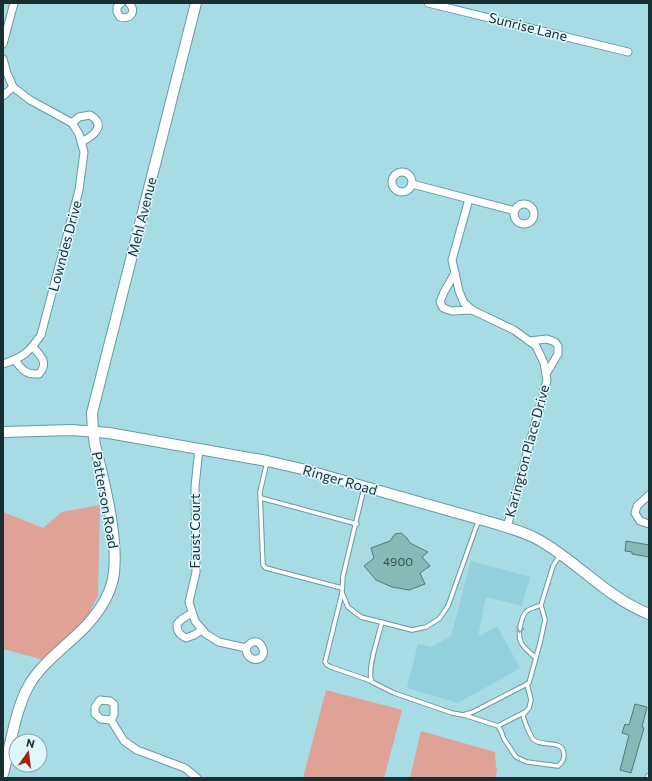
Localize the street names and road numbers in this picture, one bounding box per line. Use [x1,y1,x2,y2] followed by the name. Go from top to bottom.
[487,9,569,44] street label: Sunrise Lane
[123,175,160,259] street label: Mehl Avenue
[44,198,85,293] street label: Lowndes Drive
[501,383,552,519] street label: Karington Place Drive
[89,450,122,550] street label: Patterson Road
[301,461,379,498] street label: Ringer Road
[186,493,203,568] street label: Faust Court

